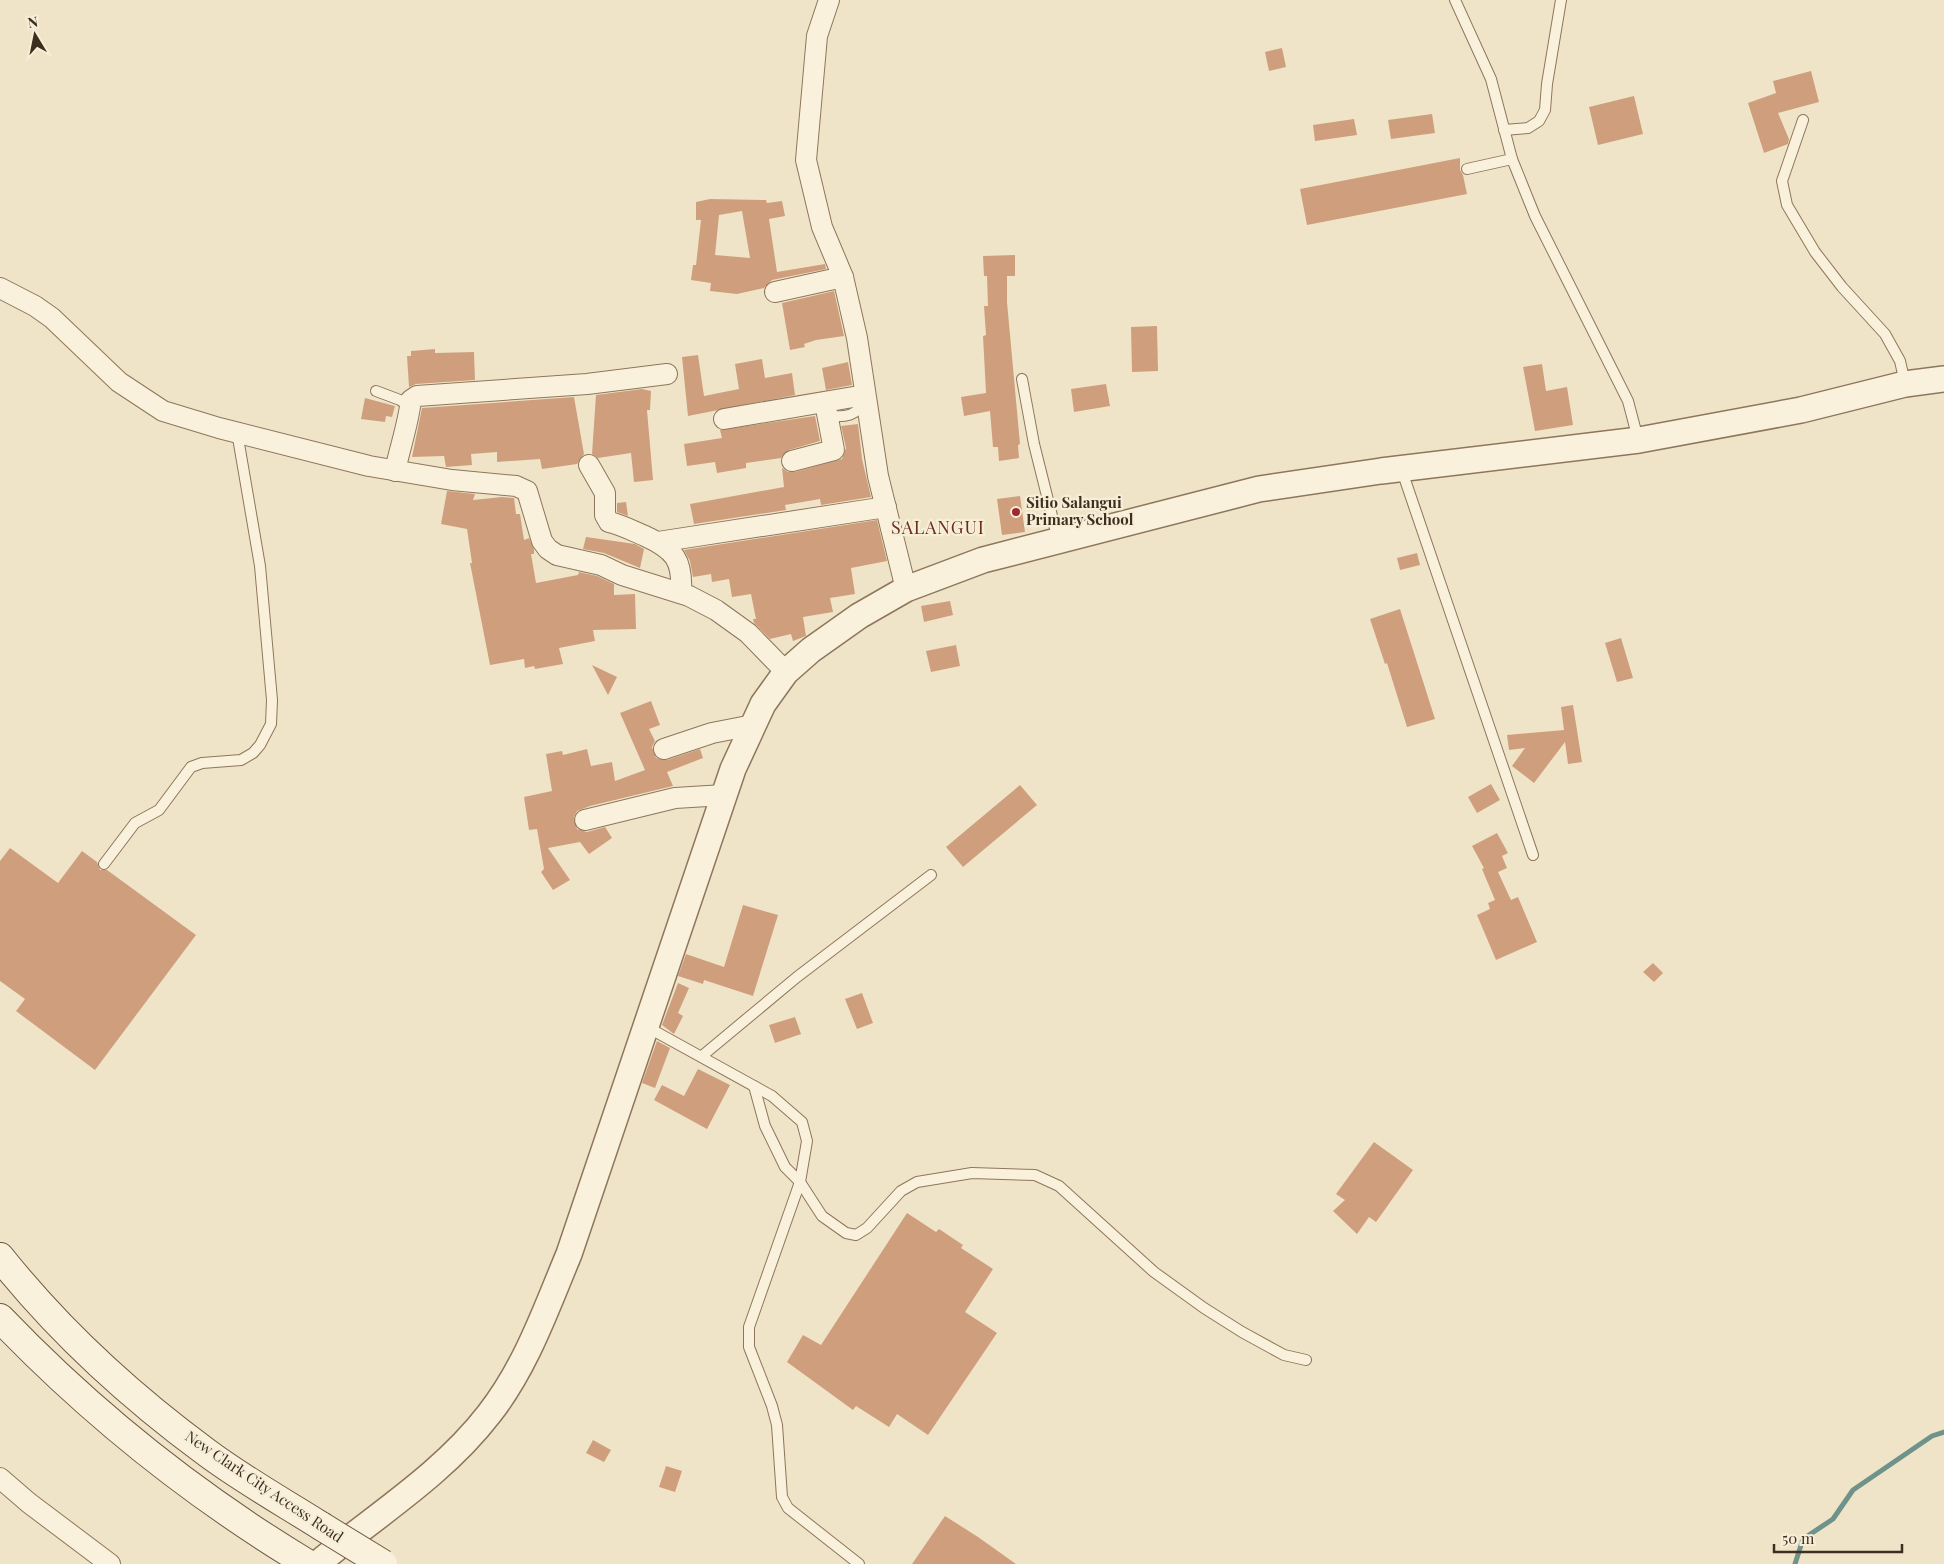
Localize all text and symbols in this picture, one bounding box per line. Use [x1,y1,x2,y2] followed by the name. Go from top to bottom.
[10,10,60,60] north arrow
[26,11,39,32] text: N
[1026,492,1134,529] place label: Sitio Salangui Primary School
[1010,506,1022,518] marker: Sitio Salangui Primary School
[891,515,985,539] district label: SALANGUI
[182,1426,348,1547] street label: New Clark City Access Road
[1774,1522,1902,1554] scale bar
[1782,1528,1815,1548] text: 50 m

